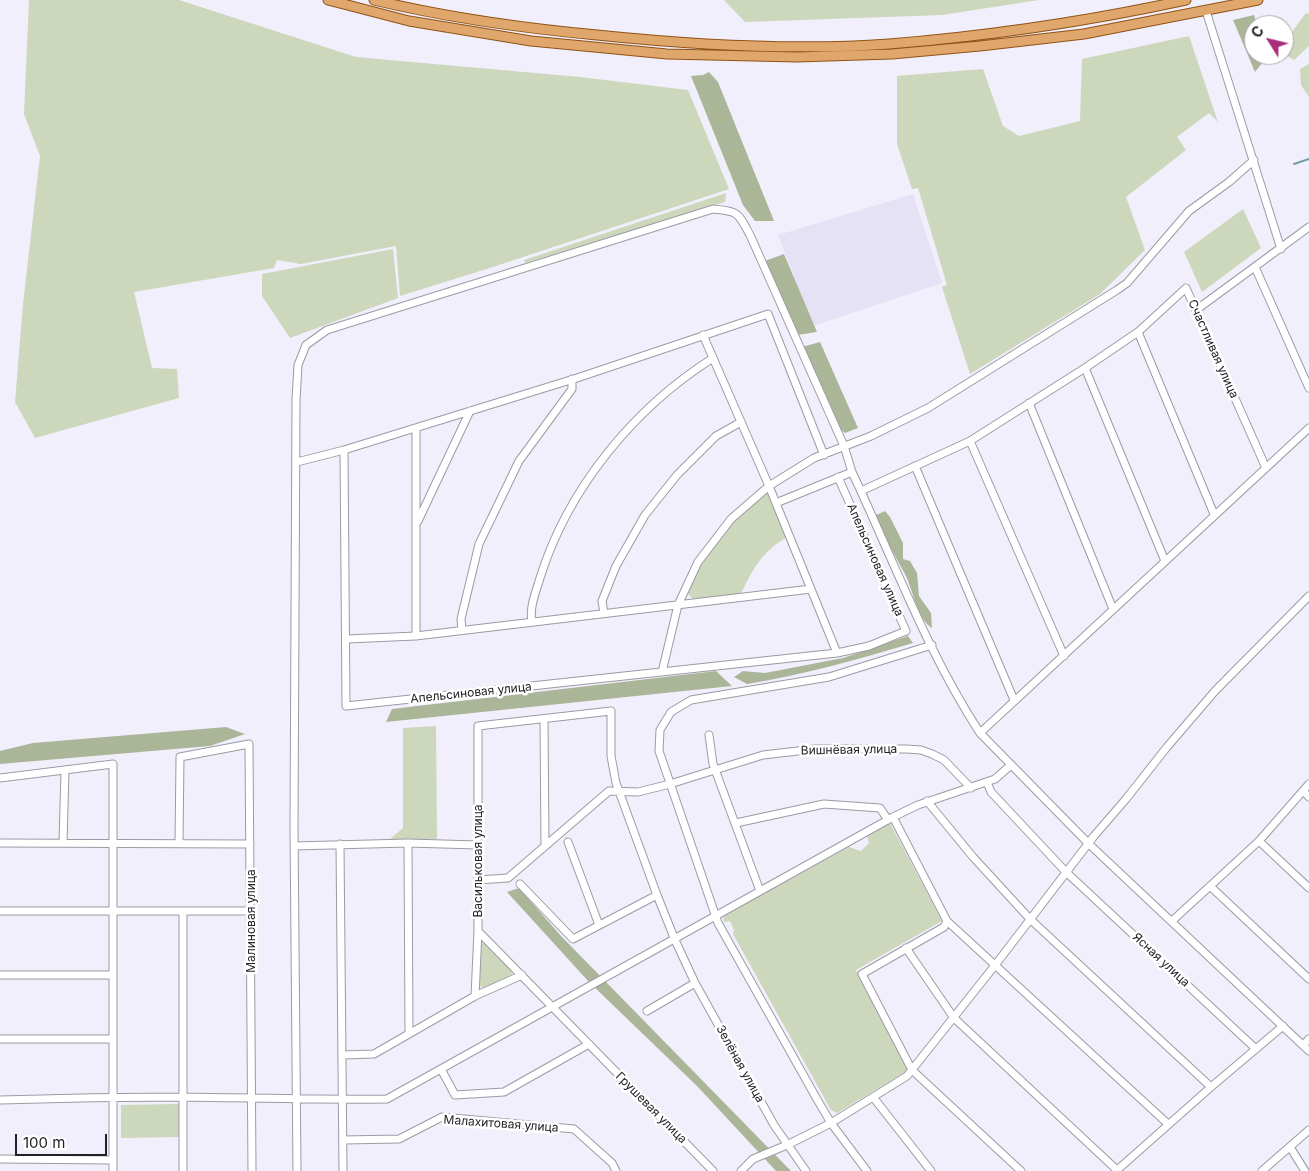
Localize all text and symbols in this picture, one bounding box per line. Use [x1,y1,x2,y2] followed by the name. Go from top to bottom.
[1244,15,1294,65] north arrow
[1247,22,1267,41] text: С
[1185,297,1241,401] street label: Счастливая улица
[844,501,906,619] street label: Апельсиновая улица
[410,679,532,707] street label: Апельсиновая улица
[801,742,897,758] street label: Вишнёвая улица
[471,804,485,918] street label: Васильковая улица
[244,869,258,973] street label: Малиновая улица
[1130,930,1192,990] street label: Ясная улица
[713,1023,767,1105] street label: Зелёная улица
[612,1069,690,1147] street label: Грушевая улица
[443,1113,559,1135] street label: Малахитовая улица
[18,1124,110,1156] scale bar
[23,1133,65,1152] text: 100 m

